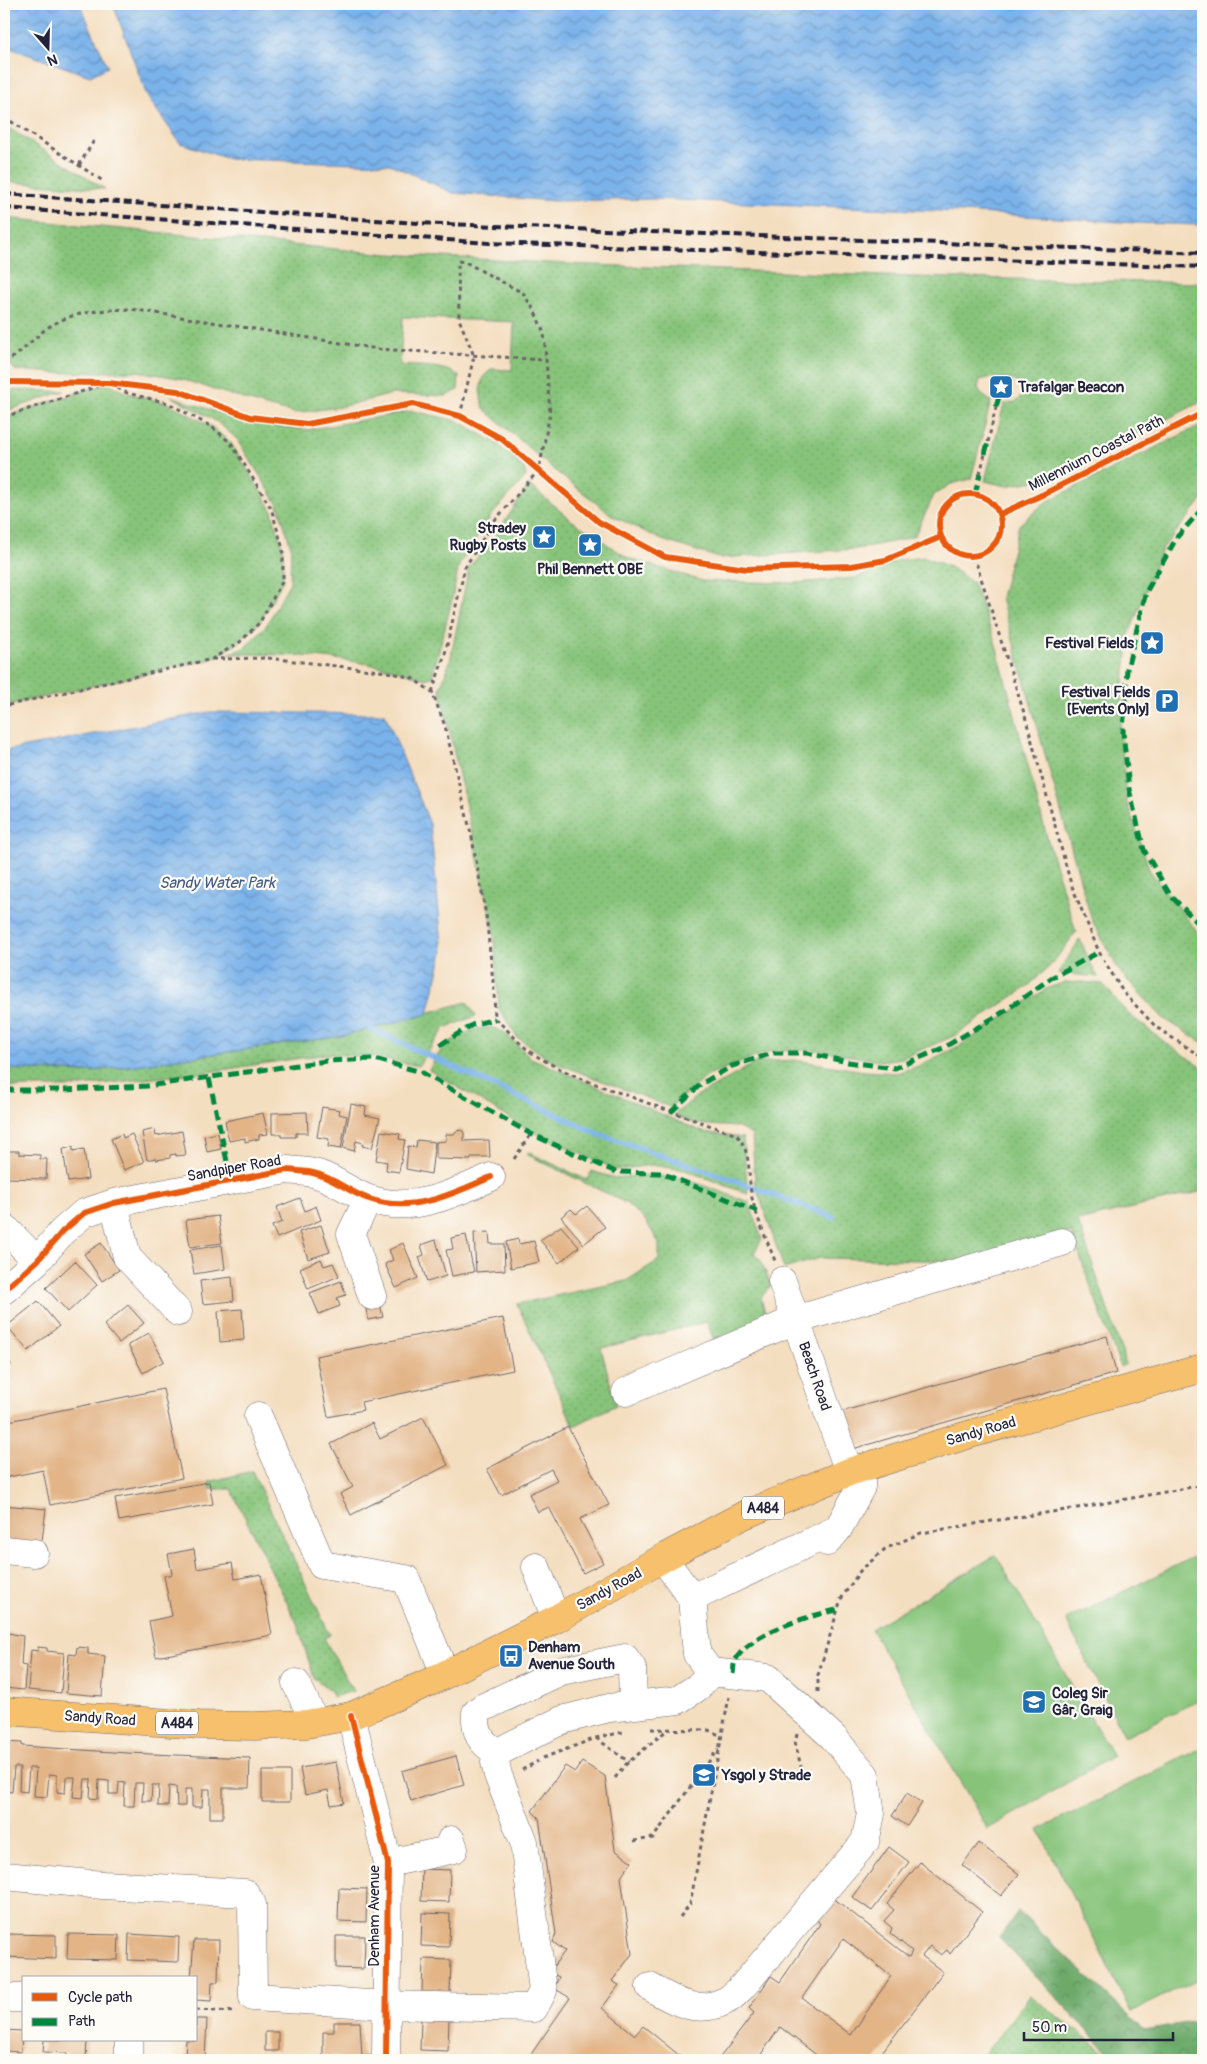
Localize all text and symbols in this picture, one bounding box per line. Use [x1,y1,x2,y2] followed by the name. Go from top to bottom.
[22,22,72,72] north arrow
[45,50,60,69] text: N
[988,374,1014,400] place icon: Trafalgar Beacon
[1017,378,1125,397] place label: Trafalgar Beacon
[1025,411,1167,496] street label: Millennium Coastal Path
[449,519,527,555] place label: Stradey Rugby Posts
[531,524,557,550] place icon: Stradey Rugby Posts
[577,532,603,558] place icon: Phil Bennett OBE
[537,560,643,579] place label: Phil Bennett OBE
[1139,630,1165,656] place icon: Festival Fields
[1045,634,1134,653] place label: Festival Fields
[1061,683,1150,719] place label: Festival Fields [Events Only]
[1154,688,1180,714] parking icon: Festival Fields [Events Only]
[159,873,276,893] water label: Sandy Water Park
[186,1151,283,1186] street label: Sandpiper Road
[794,1339,835,1413] street label: Beach Road
[944,1412,1018,1451] street label: Sandy Road
[742,1496,784,1520] road number: A484
[573,1564,645,1615] street label: Sandy Road
[528,1638,615,1674] place label: Denham Avenue South
[498,1643,524,1669] bus stop icon: Denham Avenue South
[1052,1684,1113,1720] place label: Coleg Sir Gâr, Graig
[1021,1689,1047,1715] school or university icon: Coleg Sir Gâr, Graig
[63,1707,136,1730] street label: Sandy Road
[156,1712,198,1735] road number: A484
[691,1762,717,1788] school or university icon: Ysgol y Strade
[721,1766,811,1785] place label: Ysgol y Strade
[365,1865,384,1967] street label: Denham Avenue
[22,1976,198,2042] legend
[68,1988,132,2007] text: Cycle path
[1024,2009,1173,2041] scale bar
[68,2012,95,2031] text: Path
[1032,2018,1067,2037] text: 50 m

